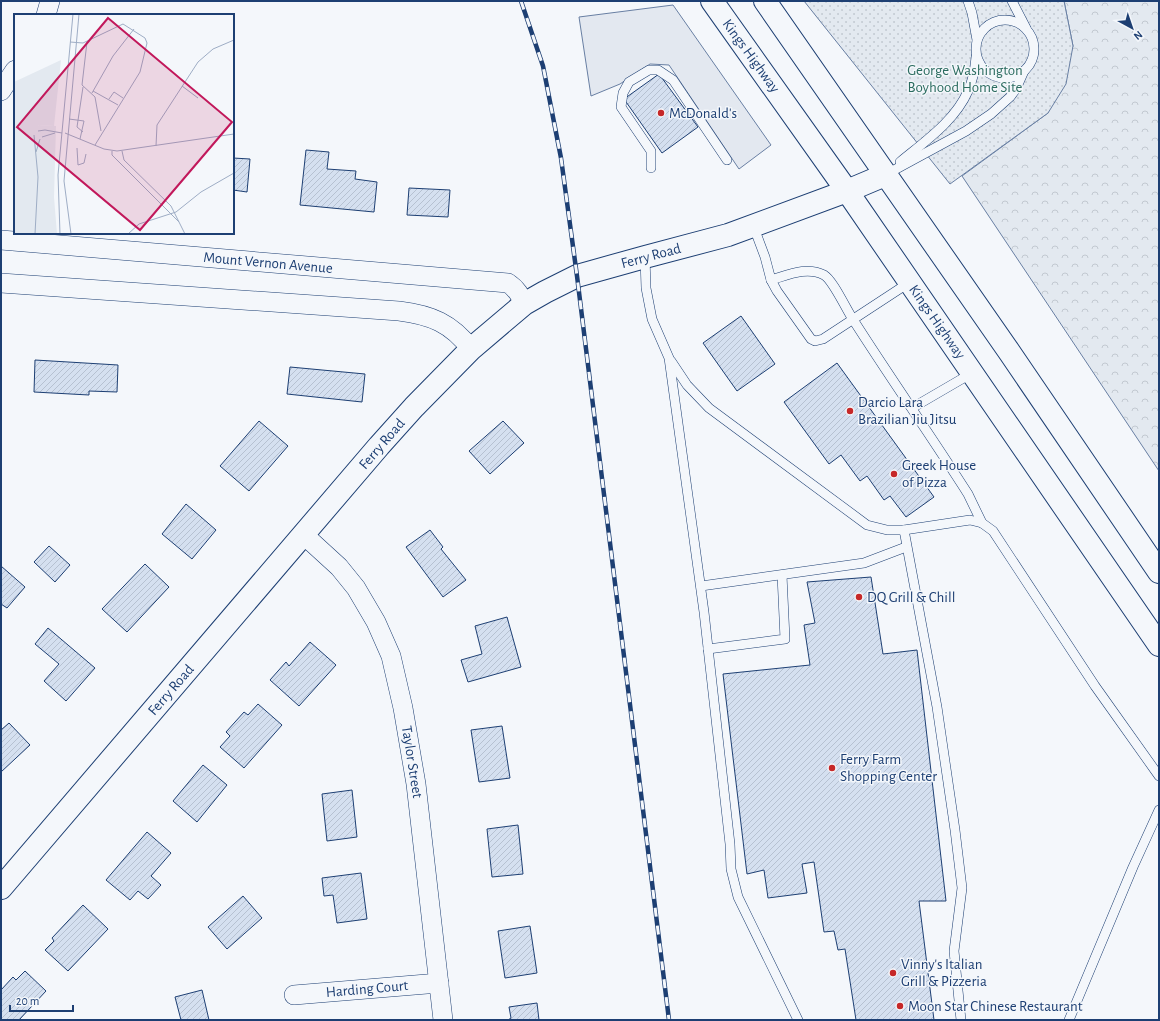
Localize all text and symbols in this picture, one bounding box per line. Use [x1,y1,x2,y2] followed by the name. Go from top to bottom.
[1112,8,1152,48] north arrow
[14,14,234,234] inset map
[719,17,783,96] street label: Kings Highway
[1132,29,1145,42] text: N
[907,63,1023,95] park label: George Washington Boyhood Home Site
[669,106,737,121] place label: McDonald's
[656,108,666,118] marker: McDonald's
[619,241,683,271] street label: Ferry Road
[203,250,333,276] street label: Mount Vernon Avenue
[906,282,968,362] street label: Kings Highway
[858,395,957,427] place label: Darcio Lara Brazilian Jiu Jitsu
[845,406,855,416] marker: Darcio Lara Brazilian Jiu Jitsu
[356,416,408,472] street label: Ferry Road
[902,458,976,490] place label: Greek House of Pizza
[889,469,899,479] marker: Greek House of Pizza
[867,590,955,605] place label: DQ Grill & Chill
[854,592,864,602] marker: DQ Grill & Chill
[145,662,197,718] street label: Ferry Road
[399,725,425,799] street label: Taylor Street
[840,752,937,784] place label: Ferry Farm Shopping Center
[827,763,837,773] marker: Ferry Farm Shopping Center
[901,957,987,989] place label: Vinny's Italian Grill & Pizzeria
[888,968,898,978] marker: Vinny's Italian Grill & Pizzeria
[325,978,409,1000] street label: Harding Court
[10,987,73,1013] scale bar
[16,995,39,1007] text: 20 m
[908,999,1083,1014] place label: Moon Star Chinese Restaurant
[895,1001,905,1011] marker: Moon Star Chinese Restaurant

